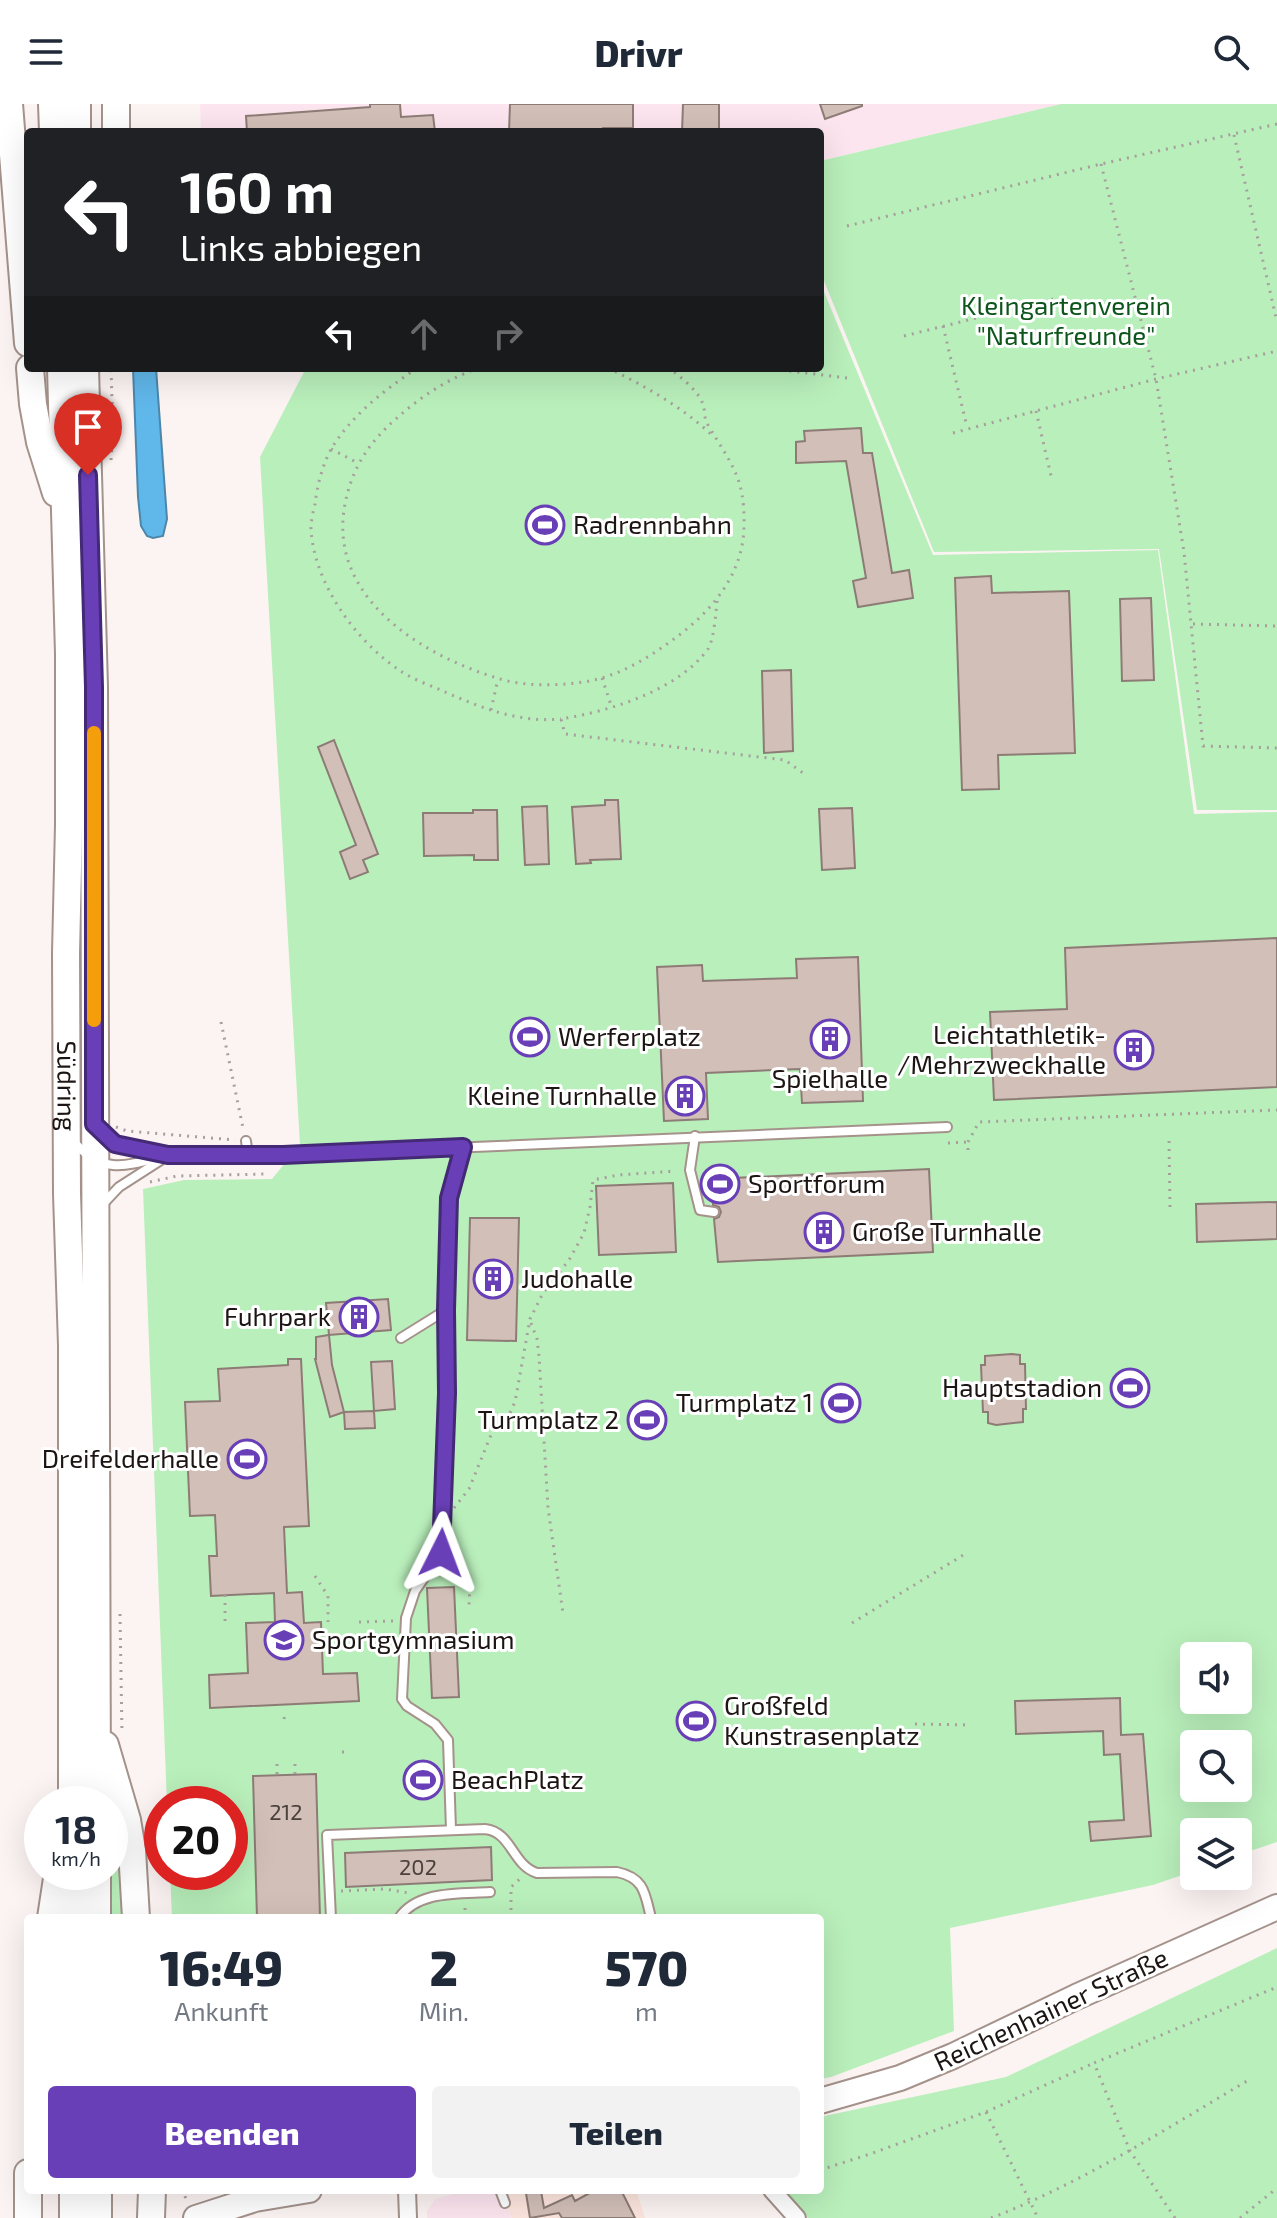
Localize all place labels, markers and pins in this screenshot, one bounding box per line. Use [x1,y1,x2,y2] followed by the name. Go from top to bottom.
[54,393,122,475] pin
[524,504,566,546] sports icon: Radrennbahn
[573,508,732,539] place label: Radrennbahn
[509,1016,551,1058] sports icon: Werferplatz
[809,1018,851,1060] building icon: Spielhalle
[897,1018,1106,1079] place label: Leichtathletik- /Mehrzweckhalle
[558,1020,701,1051] place label: Werferplatz
[1113,1029,1155,1071] building icon: Leichtathletik- /Mehrzweckhalle
[772,1062,888,1093] place label: Spielhalle
[664,1075,706,1117] building icon: Kleine Turnhalle
[467,1079,657,1110] place label: Kleine Turnhalle
[699,1163,741,1205] sports icon: Sportforum
[748,1167,885,1198] place label: Sportforum
[803,1211,845,1253] building icon: Große Turnhalle
[852,1215,1042,1246] place label: Große Turnhalle
[472,1258,514,1300] building icon: Judohalle
[521,1262,633,1293] place label: Judohalle
[338,1296,380,1338] building icon: Fuhrpark
[224,1300,331,1331] place label: Fuhrpark
[1109,1367,1151,1409] sports icon: Hauptstadion
[942,1371,1102,1402] place label: Hauptstadion
[820,1382,862,1424] sports icon: Turmplatz 1
[676,1386,813,1417] place label: Turmplatz 1
[626,1399,668,1441] sports icon: Turmplatz 2
[478,1403,619,1434] place label: Turmplatz 2
[226,1438,268,1480] sports icon: Dreifelderhalle
[42,1442,219,1473] place label: Dreifelderhalle
[263,1619,305,1661] school or university icon: Sportgymnasium
[312,1623,514,1654] place label: Sportgymnasium
[724,1689,920,1750] place label: Großfeld Kunstrasenplatz
[675,1700,717,1742] sports icon: Großfeld Kunstrasenplatz
[402,1759,444,1801] sports icon: BeachPlatz
[451,1763,584,1794] place label: BeachPlatz

